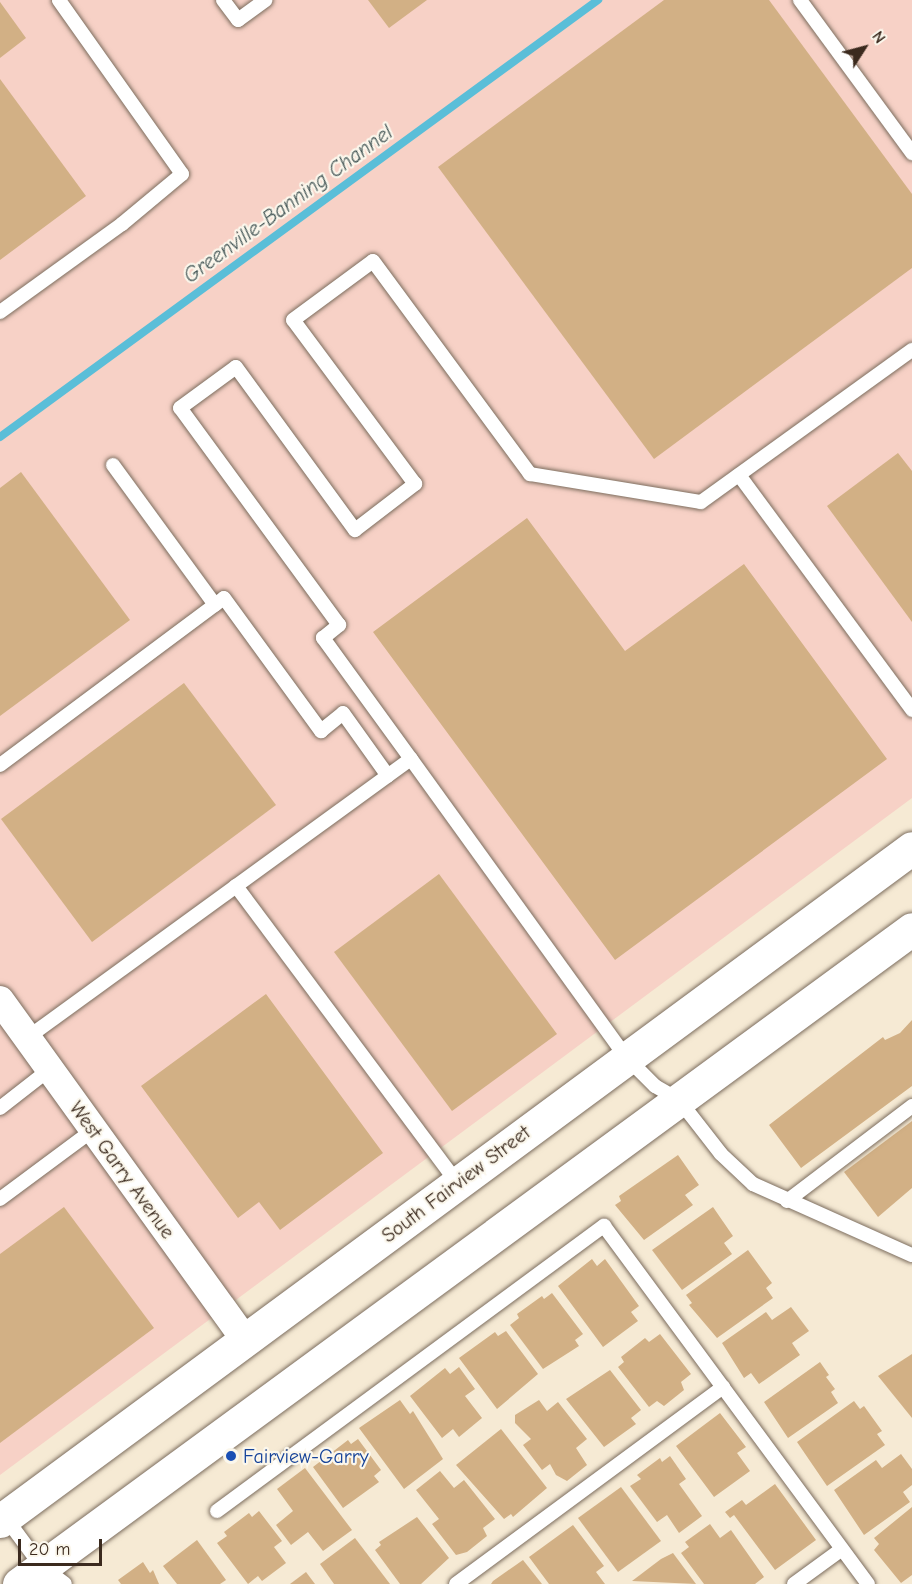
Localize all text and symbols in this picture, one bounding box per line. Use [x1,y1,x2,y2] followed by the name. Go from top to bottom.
[834,18,894,78] north arrow
[868,28,889,47] text: N
[178,120,398,288] water label: Greenville-Banning Channel
[64,1097,180,1243] street label: West Garry Avenue
[377,1120,535,1248] street label: South Fairview Street
[243,1444,369,1468] place label: Fairview-Garry
[224,1449,238,1463] marker: Fairview-Garry
[21,1527,105,1565] scale bar
[29,1539,70,1560] text: 20 m

